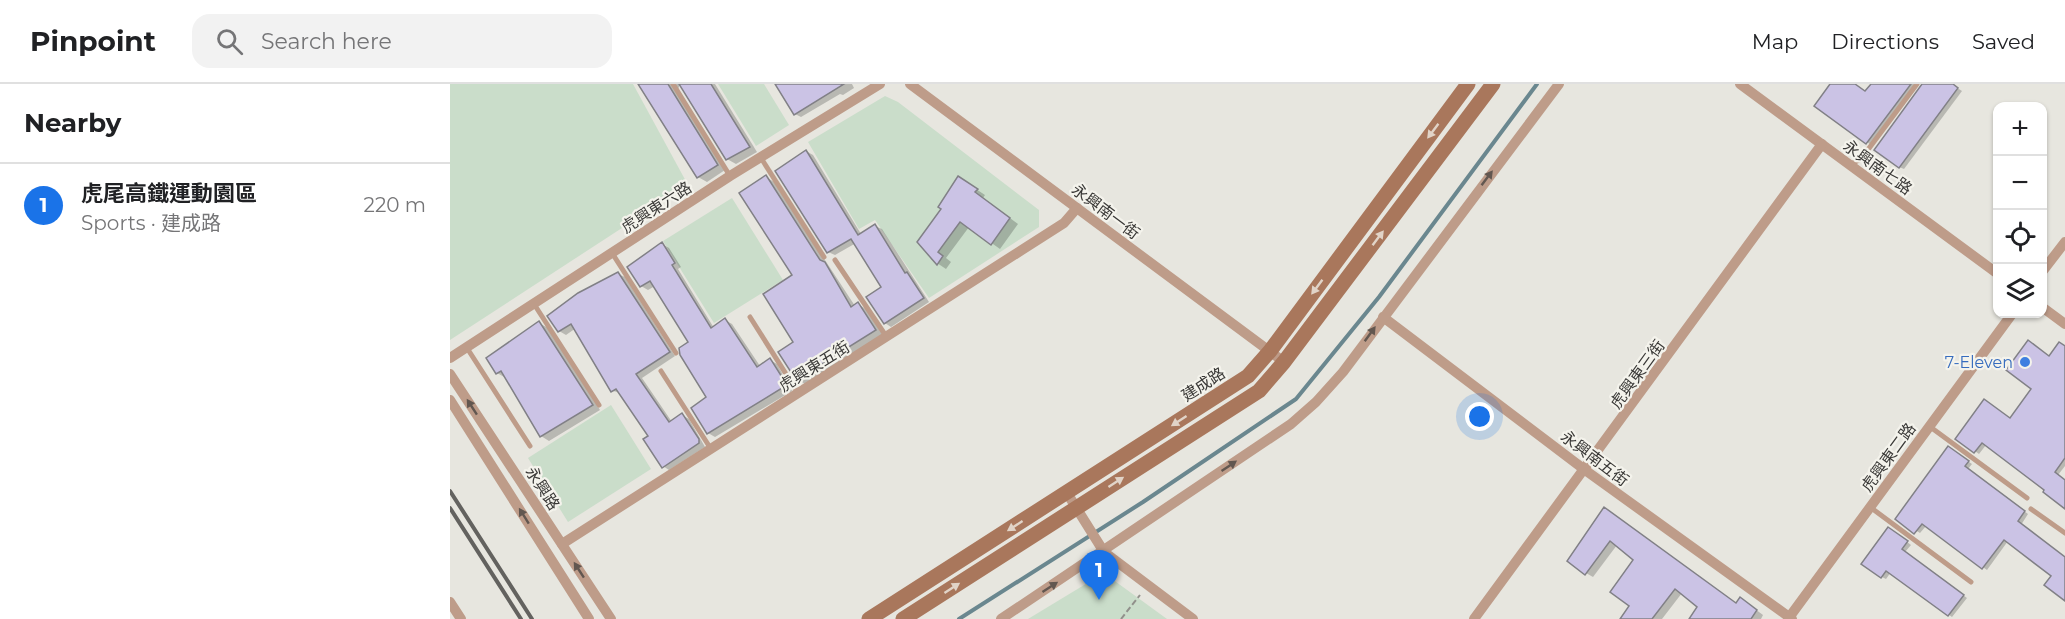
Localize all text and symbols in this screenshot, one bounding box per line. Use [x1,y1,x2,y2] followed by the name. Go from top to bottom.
[192,14,612,68] search box
[30,24,156,58] text: Pinpoint
[213,25,246,58] icon: search
[261,28,392,55] text: Search here
[1752,29,1798,54] text: Map
[1831,29,1939,54] text: Directions
[1972,29,2035,54] text: Saved
[1993,102,2047,318] map controls
[1993,102,2047,156] button: +
[24,107,121,139] text: Nearby
[1428,123,1440,138] one-way arrow
[1840,136,1916,199] street label: 永興南七路
[1993,156,2047,210] button: −
[1481,171,1493,186] one-way arrow
[618,178,695,237] street label: 虎興東六路
[81,180,257,207] text: 虎尾高鐵運動園區
[1068,180,1143,243] street label: 永興南一街
[40,193,47,217] text: 1
[364,193,426,217] text: 220 m
[1993,210,2047,264] button: locate
[81,211,221,235] text: Sports · 建成路
[1371,230,1383,245] one-way arrow
[1993,264,2047,318] button: layers
[1310,279,1323,295] one-way arrow
[1364,327,1376,343] one-way arrow
[1606,336,1669,412] street label: 虎興東三街
[775,337,853,396] street label: 虎興東五街
[1945,353,2013,372] place label: 7-Eleven
[2018,355,2032,369] marker: 7-Eleven
[1178,363,1229,405] street label: 建成路
[467,399,478,415] one-way arrow
[1465,402,1494,431] your location
[1170,415,1187,426] one-way arrow
[1857,419,1920,495] street label: 虎興東二路
[1557,427,1632,490] street label: 永興南五街
[1221,460,1237,472] one-way arrow
[522,463,564,514] street label: 永興路
[1108,477,1125,488] one-way arrow
[519,508,530,525] one-way arrow
[1006,521,1023,532] one-way arrow
[1080,550,1118,600] pin: 1
[574,562,585,578] one-way arrow
[1042,581,1058,593] one-way arrow
[944,582,960,593] one-way arrow

